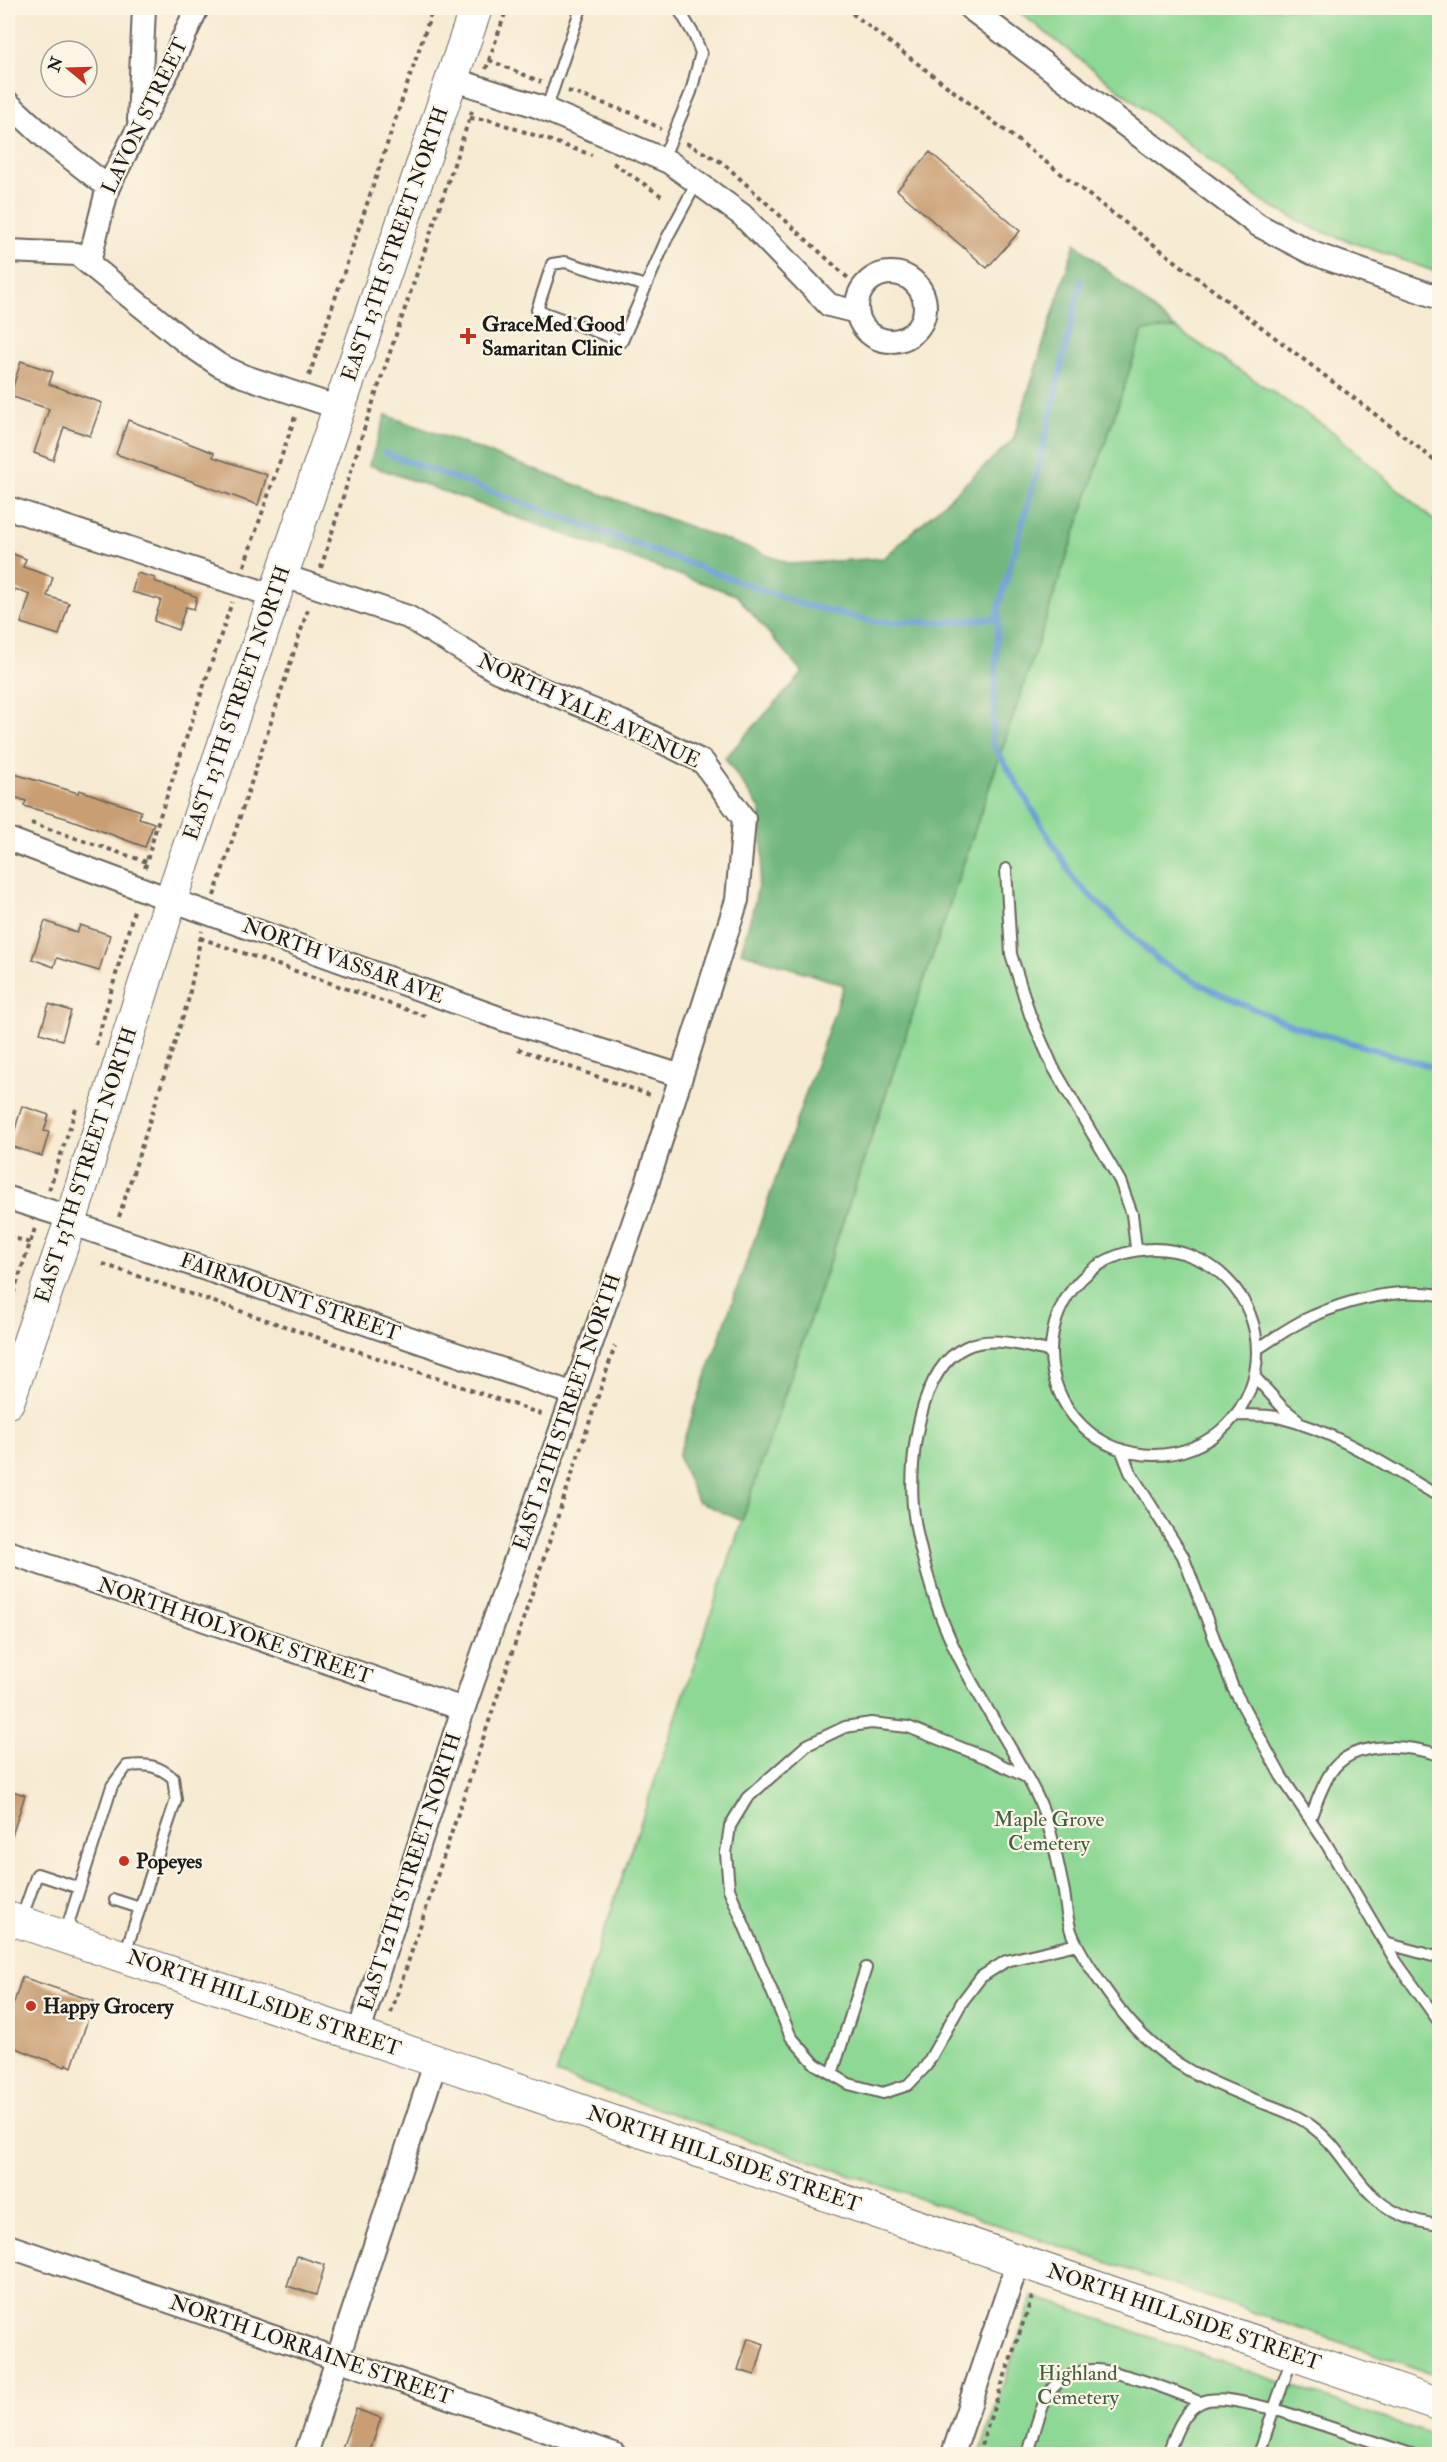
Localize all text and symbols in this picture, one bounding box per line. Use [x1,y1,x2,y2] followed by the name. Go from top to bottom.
[96,33,195,198] street label: LAVON STREET
[39,39,99,99] north arrow
[44,54,68,75] text: N
[335,103,455,385] street label: EAST 13TH STREET NORTH
[482,311,626,362] place label: GraceMed Good Samaritan Clinic
[459,327,477,345] marker: GraceMed Good Samaritan Clinic
[177,562,297,844] street label: EAST 13TH STREET NORTH
[473,647,705,775] street label: NORTH YALE AVENUE
[239,912,447,1010] street label: NORTH VASSAR AVE
[29,1024,143,1306] street label: EAST 13TH STREET NORTH
[176,1247,404,1348] street label: FAIRMOUNT STREET
[507,1270,627,1554] street label: EAST 12TH STREET NORTH
[94,1571,376,1691] street label: NORTH HOLYOKE STREET
[352,1730,468,2014] street label: EAST 12TH STREET NORTH
[994,1806,1105,1857] park label: Maple Grove Cemetery
[136,1848,202,1875] place label: Popeyes
[117,1854,131,1868] marker: Popeyes
[123,1943,405,2063] street label: NORTH HILLSIDE STREET
[43,1993,174,2020] place label: Happy Grocery
[24,1999,38,2013] marker: Happy Grocery
[583,2099,865,2219] street label: NORTH HILLSIDE STREET
[1043,2257,1325,2377] street label: NORTH HILLSIDE STREET
[166,2289,457,2411] street label: NORTH LORRAINE STREET
[1037,2360,1120,2411] park label: Highland Cemetery

